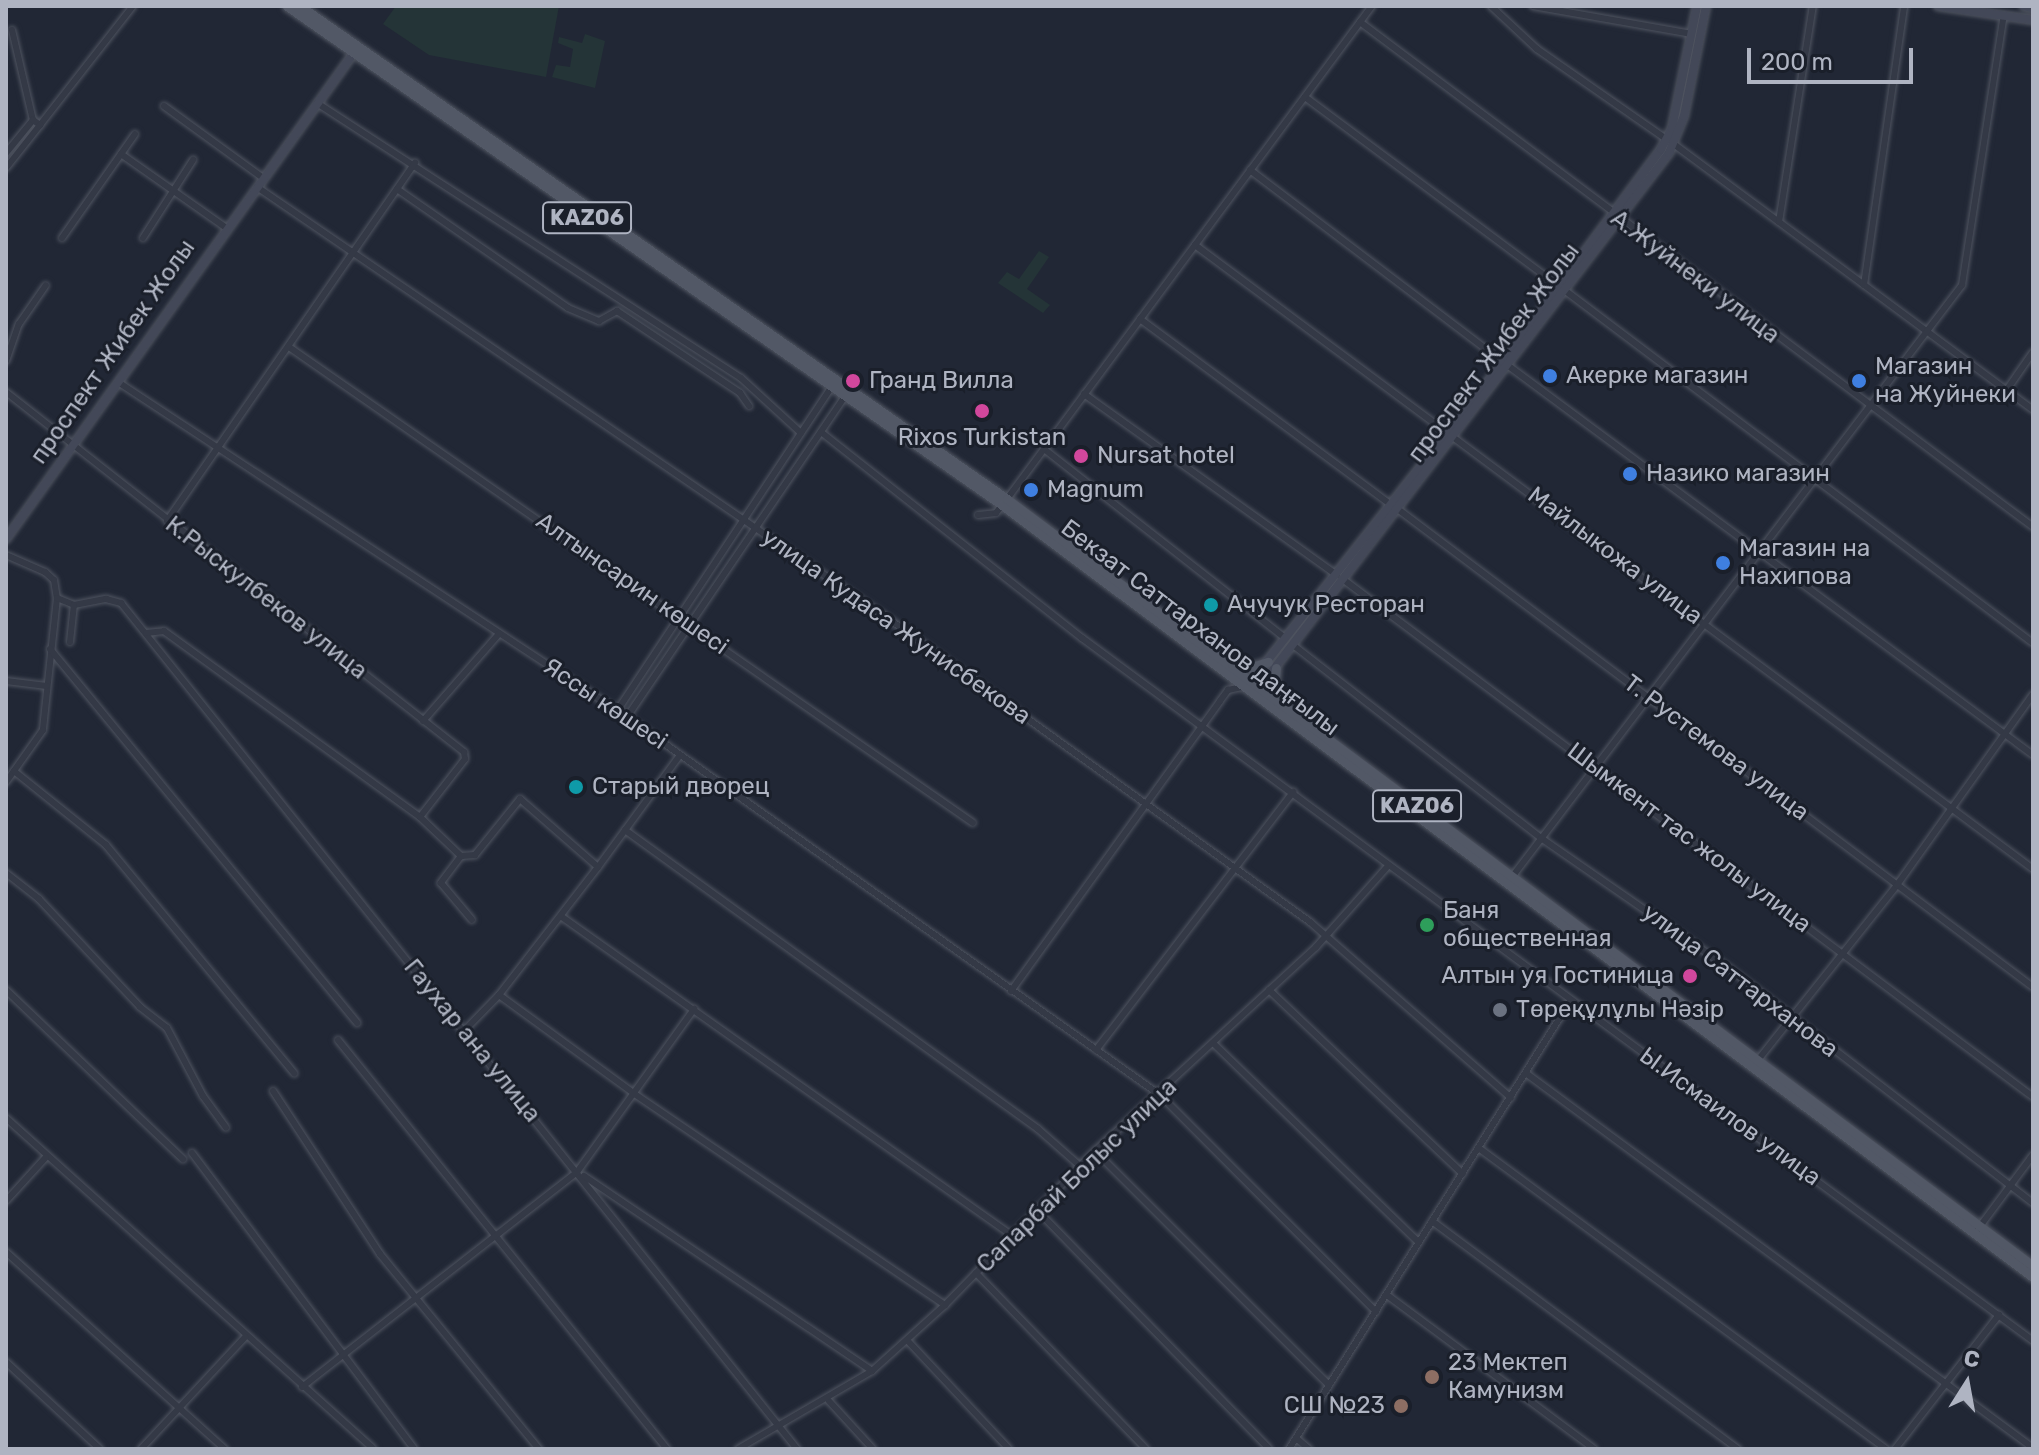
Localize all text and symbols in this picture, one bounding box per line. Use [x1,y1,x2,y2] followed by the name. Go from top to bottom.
[1751,32,1917,82] scale bar
[1761,48,1833,76] text: 200 m
[541,200,633,236] road number: KАZ06
[1605,204,1785,350] street label: А.Жуйнеки улица
[25,234,201,470] street label: проспект Жибек Жолы
[1402,238,1586,468] street label: проспект Жибек Жолы
[1875,353,2016,409] place label: Магазин на Жуйнеки
[1566,362,1748,390] place label: Акерке магазин
[869,367,1014,395] place label: Гранд Вилла
[1541,367,1559,385] marker: Акерке магазин
[844,372,862,390] marker: Гранд Вилла
[1850,372,1868,390] marker: Магазин на Жуйнеки
[973,402,991,420] marker: Rixos Turkistan
[897,424,1067,452] place label: Rixos Turkistan
[1097,442,1235,470] place label: Nursat hotel
[1072,447,1090,465] marker: Nursat hotel
[1646,460,1830,488] place label: Назико магазин
[1621,465,1639,483] marker: Назико магазин
[1047,476,1144,504] place label: Magnum
[1022,481,1040,499] marker: Magnum
[1522,481,1708,631] street label: Майлыкожа улица
[530,507,734,661] street label: Алтынсарин көшесі
[159,510,373,686] street label: К.Рыскулбеков улица
[1055,514,1345,742] street label: Бекзат Саттарханов даңғылы
[756,523,1036,731] street label: улица Кудаса Жунисбекова
[1739,535,1870,591] place label: Магазин на Нахипова
[1714,554,1732,572] marker: Магазин на Нахипова
[1227,591,1425,619] place label: Ачучук Ресторан
[1202,596,1220,614] marker: Ачучук Ресторан
[538,652,672,756] street label: Яссы көшесі
[1618,669,1814,827] street label: Т. Рустемова улица
[1561,737,1817,939] street label: Шымкент тас жолы улица
[592,773,770,801] place label: Старый дворец
[567,778,585,796] marker: Старый дворец
[1371,788,1463,824] road number: KАZ06
[1443,897,1612,953] place label: Баня общественная
[1636,898,1844,1064] street label: улица Саттарханова
[1418,916,1436,934] marker: Баня общественная
[397,954,547,1128] street label: Гаухар ана улица
[1441,962,1674,990] place label: Алтын уя Гостиница
[1681,967,1699,985] marker: Алтын уя Гостиница
[1516,996,1724,1024] place label: Төреқұлұлы Нәзір
[1491,1001,1509,1019] marker: Төреқұлұлы Нәзір
[1634,1042,1826,1192] street label: Ы.Исмаилов улица
[971,1073,1183,1279] street label: Сапарбай Болыс улица
[1927,1343,2007,1423] north arrow
[1962,1344,1982,1374] text: С
[1448,1349,1568,1405] place label: 23 Мектеп Камунизм
[1423,1368,1441,1386] marker: 23 Мектеп Камунизм
[1284,1392,1385,1420] place label: СШ №23
[1392,1397,1410,1415] marker: СШ №23

